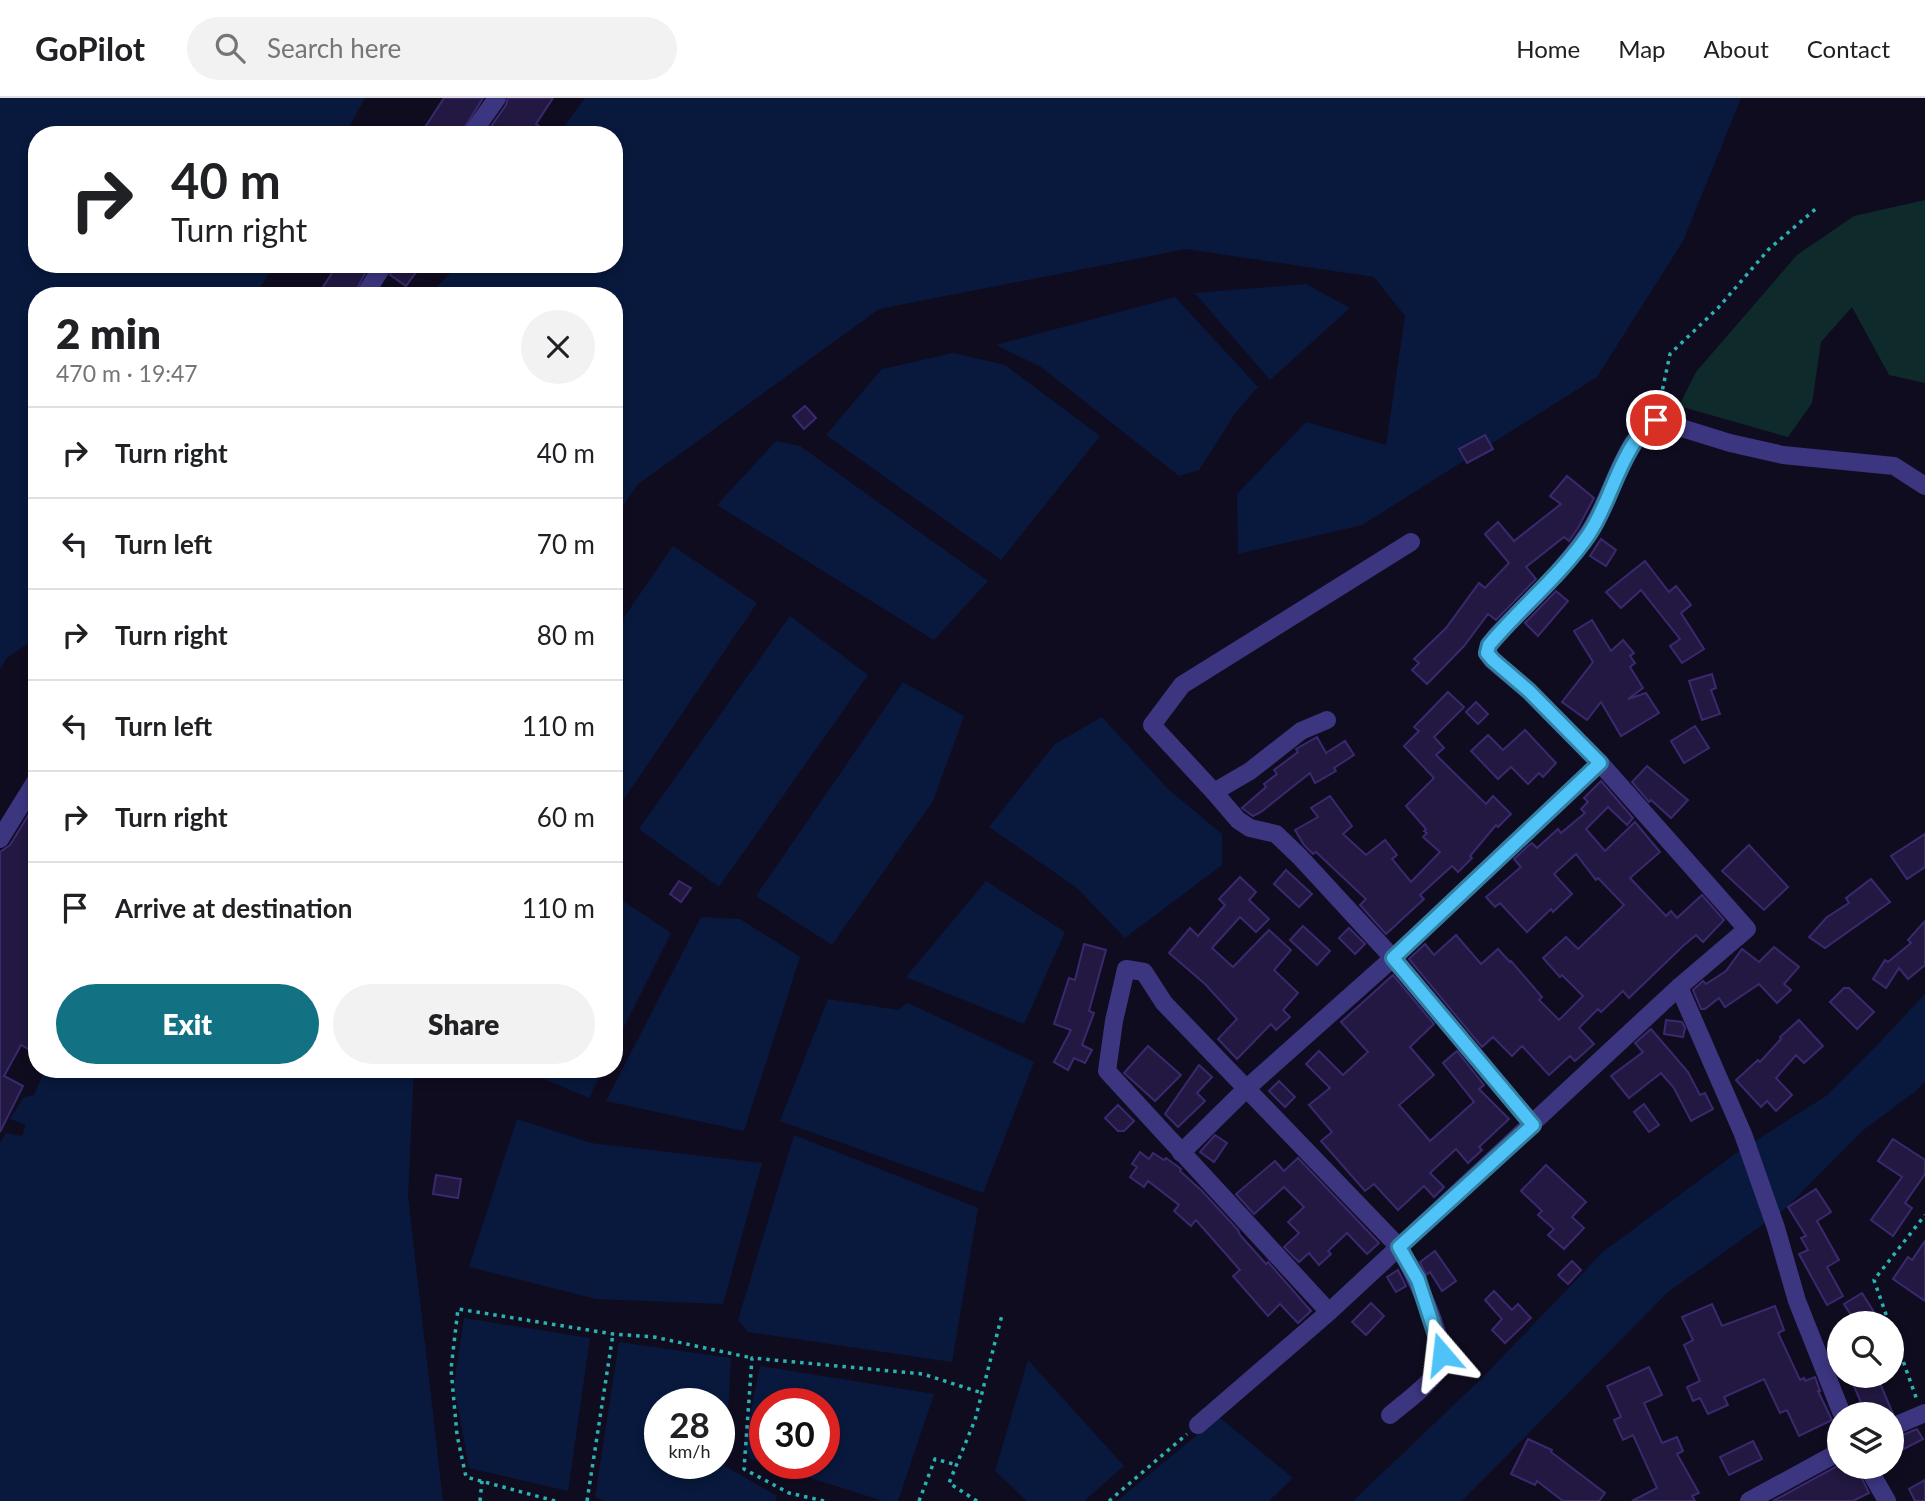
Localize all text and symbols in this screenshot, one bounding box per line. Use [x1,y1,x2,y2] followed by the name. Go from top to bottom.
[187,17,677,80] search box
[35,28,145,68] text: GoPilot
[211,29,249,67] icon: search
[267,32,401,64] text: Search here
[1516,34,1580,63] text: Home
[1618,34,1666,63] text: Map
[1704,34,1769,63] text: About
[1807,34,1890,63] text: Contact
[171,151,281,209] text: 40 m
[56,154,147,245] icon: right
[171,210,307,249] text: Turn right
[56,308,161,358] text: 2 min
[521,310,595,384] button: close
[56,359,198,387] text: 470 m · 19:47
[1626,390,1686,450] pin
[1637,401,1675,439] icon: arrive
[56,434,94,472] icon: right
[115,437,228,469] text: Turn right
[537,437,595,469] text: 40 m
[56,525,94,563] icon: left
[115,528,212,560] text: Turn left
[537,528,595,560] text: 70 m
[56,616,94,654] icon: right
[115,619,228,651] text: Turn right
[537,619,595,651] text: 80 m
[56,707,94,745] icon: left
[115,710,212,742] text: Turn left
[522,710,595,742] text: 110 m
[56,798,94,836] icon: right
[115,801,228,833] text: Turn right
[537,801,595,833] text: 60 m
[56,889,94,927] icon: arrive
[115,892,352,924] text: Arrive at destination
[522,892,595,924] text: 110 m
[56,984,319,1064] button: Exit
[333,984,595,1064] button: Share
[1827,1311,1904,1479] map controls
[1827,1311,1904,1388] button: search
[1405,1317,1479,1391] position arrow
[749,1388,840,1479] speed limit sign: 30
[1827,1402,1904,1479] button: layers
[669,1403,710,1445] text: 28
[668,1440,711,1462] text: km/h

